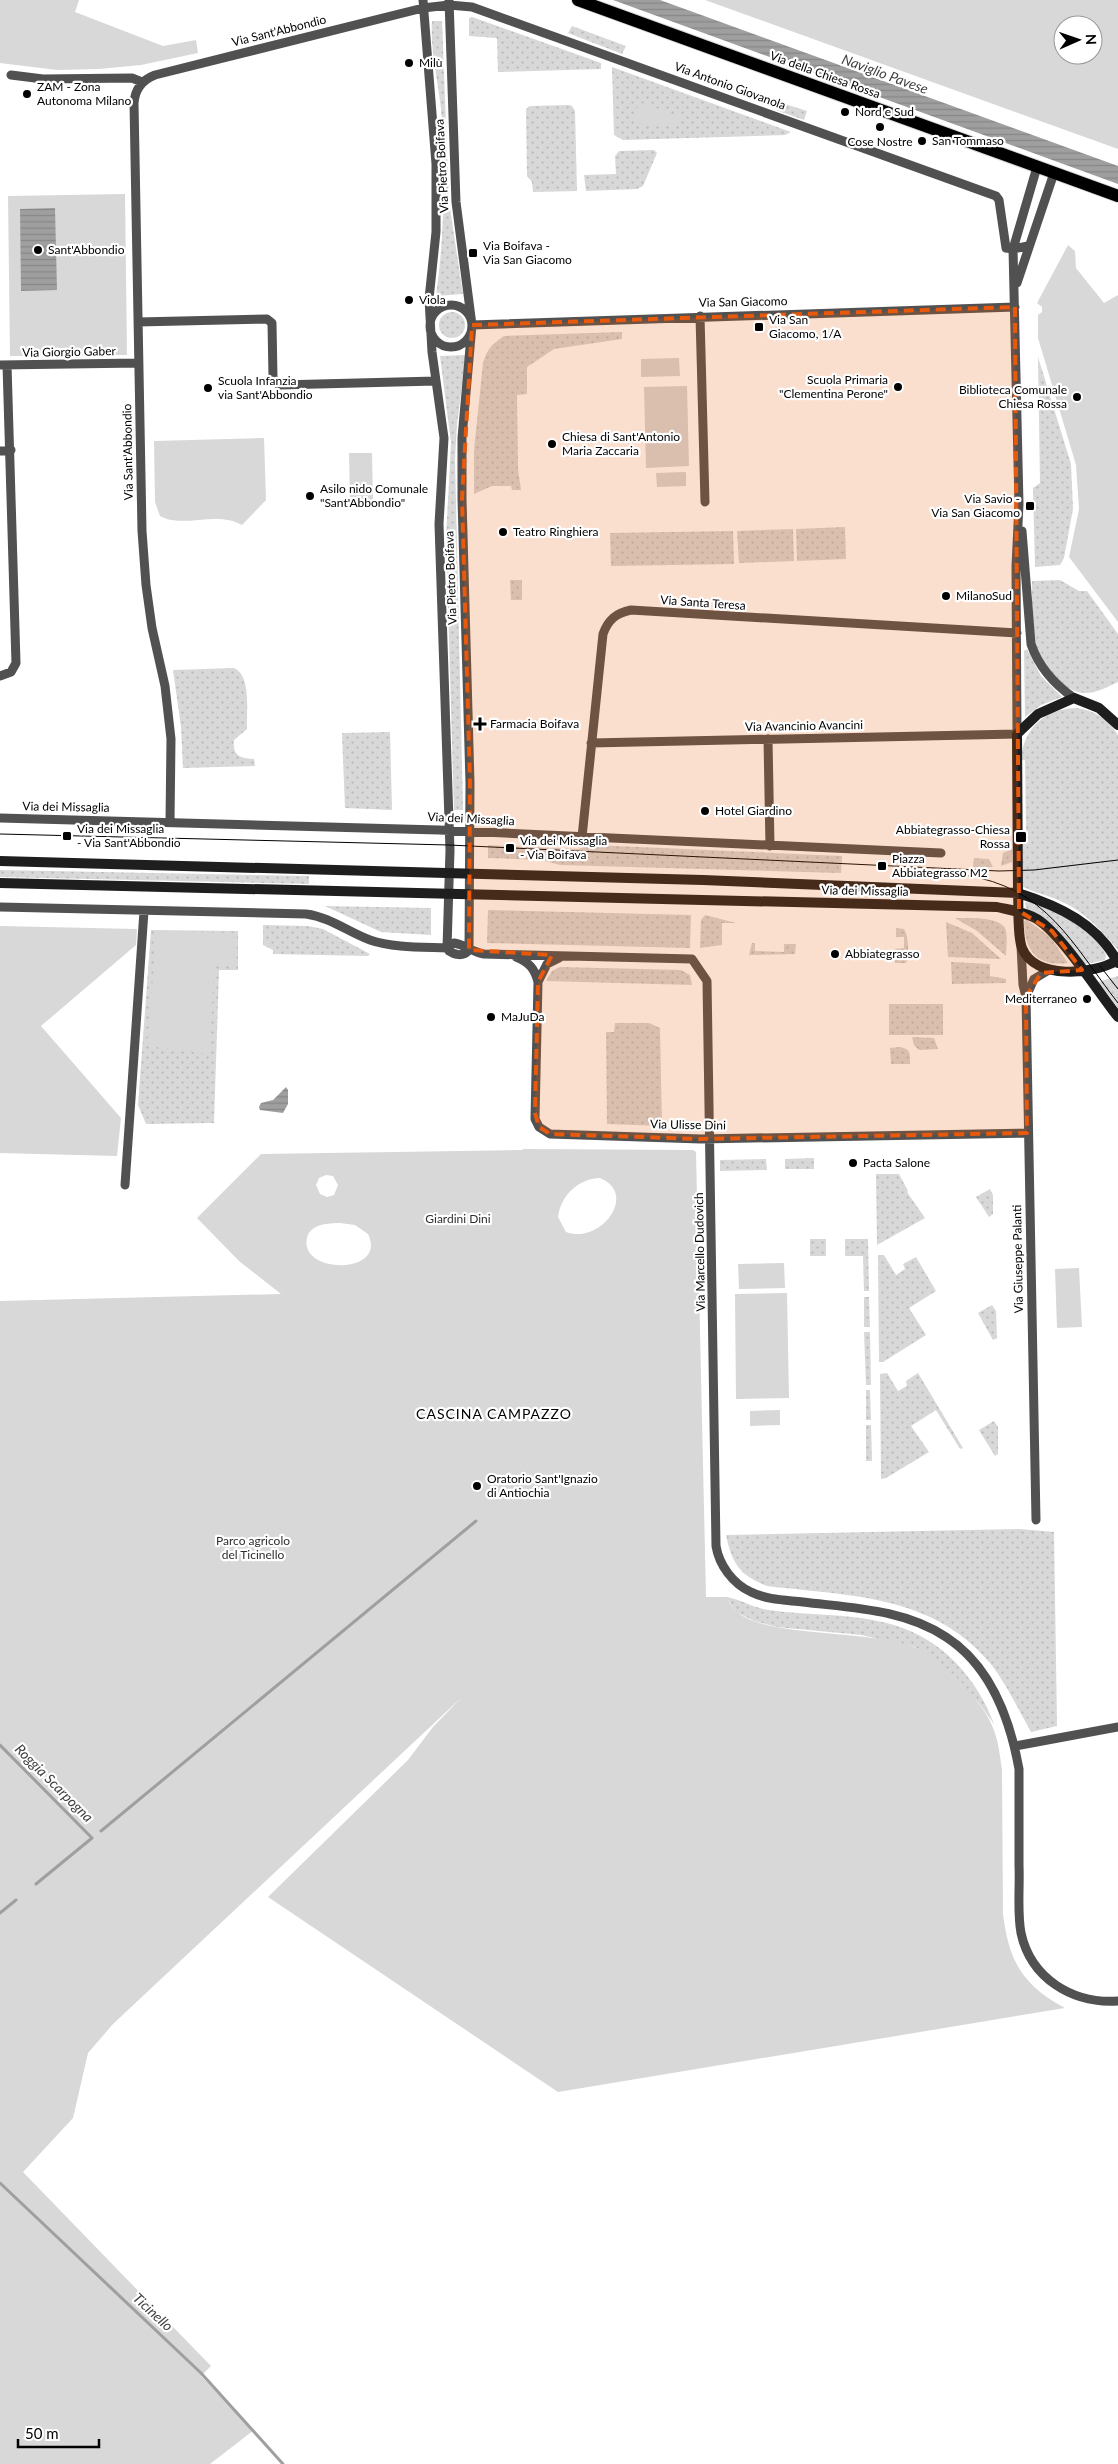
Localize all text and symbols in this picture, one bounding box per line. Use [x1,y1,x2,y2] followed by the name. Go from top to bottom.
[230,12,328,49] street label: Via Sant'Abbondio
[1053,15,1103,65] north arrow
[1083,34,1100,45] text: N
[768,48,882,101] street label: Via della Chiesa Rossa
[840,50,931,97] water label: Naviglio Pavese
[419,55,442,70] place label: Milù
[403,57,415,69] marker: Milù
[672,58,788,113] street label: Via Antonio Giovanola
[37,79,132,108] place label: ZAM - Zona Autonoma Milano
[21,88,33,100] marker: ZAM - Zona Autonoma Milano
[855,104,914,119] place label: Nord e Sud
[839,106,851,118] marker: Nord e Sud
[432,119,451,213] street label: Via Pietro Boifava
[874,121,886,133] marker: Cose Nostre
[932,133,1004,148] place label: San Tommaso
[847,134,913,149] place label: Cose Nostre
[916,135,928,147] marker: San Tommaso
[483,238,572,267] place label: Via Boifava - Via San Giacomo
[48,242,125,257] place label: Sant'Abbondio
[32,244,44,256] marker: Sant'Abbondio
[467,247,479,259] marker: Via Boifava - Via San Giacomo
[419,292,446,307] place label: Viola
[698,293,788,310] street label: Via San Giacomo
[403,294,415,306] marker: Viola
[769,312,842,341] place label: Via San Giacomo, 1/A
[753,321,765,333] marker: Via San Giacomo, 1/A
[22,343,117,360] street label: Via Giorgio Gaber
[779,372,888,401] place label: Scuola Primaria "Clementina Perone"
[218,373,313,402] place label: Scuola Infanzia via Sant'Abbondio
[892,381,904,393] marker: Scuola Primaria "Clementina Perone"
[202,382,214,394] marker: Scuola Infanzia via Sant'Abbondio
[959,382,1067,411] place label: Biblioteca Comunale Chiesa Rossa
[1071,391,1083,403] marker: Biblioteca Comunale Chiesa Rossa
[119,403,136,500] street label: Via Sant'Abbondio
[562,429,680,458] place label: Chiesa di Sant'Antonio Maria Zaccaria
[546,438,558,450] marker: Chiesa di Sant'Antonio Maria Zaccaria
[320,481,428,510] place label: Asilo nido Comunale "Sant'Abbondio"
[304,490,316,502] marker: Asilo nido Comunale "Sant'Abbondio"
[931,491,1020,520] place label: Via Savio - Via San Giacomo
[1024,500,1036,512] marker: Via Savio - Via San Giacomo
[513,524,599,539] place label: Teatro Ringhiera
[497,526,509,538] marker: Teatro Ringhiera
[441,531,460,625] street label: Via Pietro Boifava
[956,588,1012,603] place label: MilanoSud
[940,590,952,602] marker: MilanoSud
[660,592,746,613] street label: Via Santa Teresa
[490,716,579,731] place label: Farmacia Boifava
[745,717,863,734] street label: Via Avancinio Avancini
[474,718,486,730] marker: Farmacia Boifava
[22,798,110,815] street label: Via dei Missaglia
[715,803,792,818] place label: Hotel Giardino
[699,805,711,817] marker: Hotel Giardino
[427,809,515,828] street label: Via dei Missaglia
[77,821,181,850] place label: Via dei Missaglia - Via Sant'Abbondio
[896,822,1010,851] place label: Abbiategrasso-Chiesa Rossa
[61,830,73,842] marker: Via dei Missaglia - Via Sant'Abbondio
[1014,830,1028,844] marker: Abbiategrasso-Chiesa Rossa
[520,833,607,862] place label: Via dei Missaglia - Via Boifava
[504,842,516,854] marker: Via dei Missaglia - Via Boifava
[892,851,988,880] place label: Piazza Abbiategrasso M2
[876,860,888,872] marker: Piazza Abbiategrasso M2
[821,882,909,899] street label: Via dei Missaglia
[845,946,920,961] place label: Abbiategrasso
[829,948,841,960] marker: Abbiategrasso
[1005,991,1077,1006] place label: Mediterraneo
[1081,993,1093,1005] marker: Mediterraneo
[501,1009,544,1024] place label: MaJuDa
[485,1011,497,1023] marker: MaJuDa
[650,1116,726,1133] street label: Via Ulisse Dini
[863,1155,930,1170] place label: Pacta Salone
[847,1157,859,1169] marker: Pacta Salone
[691,1192,708,1312] street label: Via Marcello Dudovich
[1009,1205,1026,1313] street label: Via Giuseppe Palanti
[425,1211,491,1226] park label: Giardini Dini
[416,1405,572,1422] district label: CASCINA CAMPAZZO
[487,1471,598,1500] place label: Oratorio Sant'Ignazio di Antiochia
[471,1480,483,1492] marker: Oratorio Sant'Ignazio di Antiochia
[216,1533,290,1562] park label: Parco agricolo del Ticinello
[12,1740,97,1825] water label: Roggia Scarpogna
[130,2289,177,2334] water label: Ticinello
[18,2416,99,2448] scale bar
[25,2424,59,2442] text: 50 m

